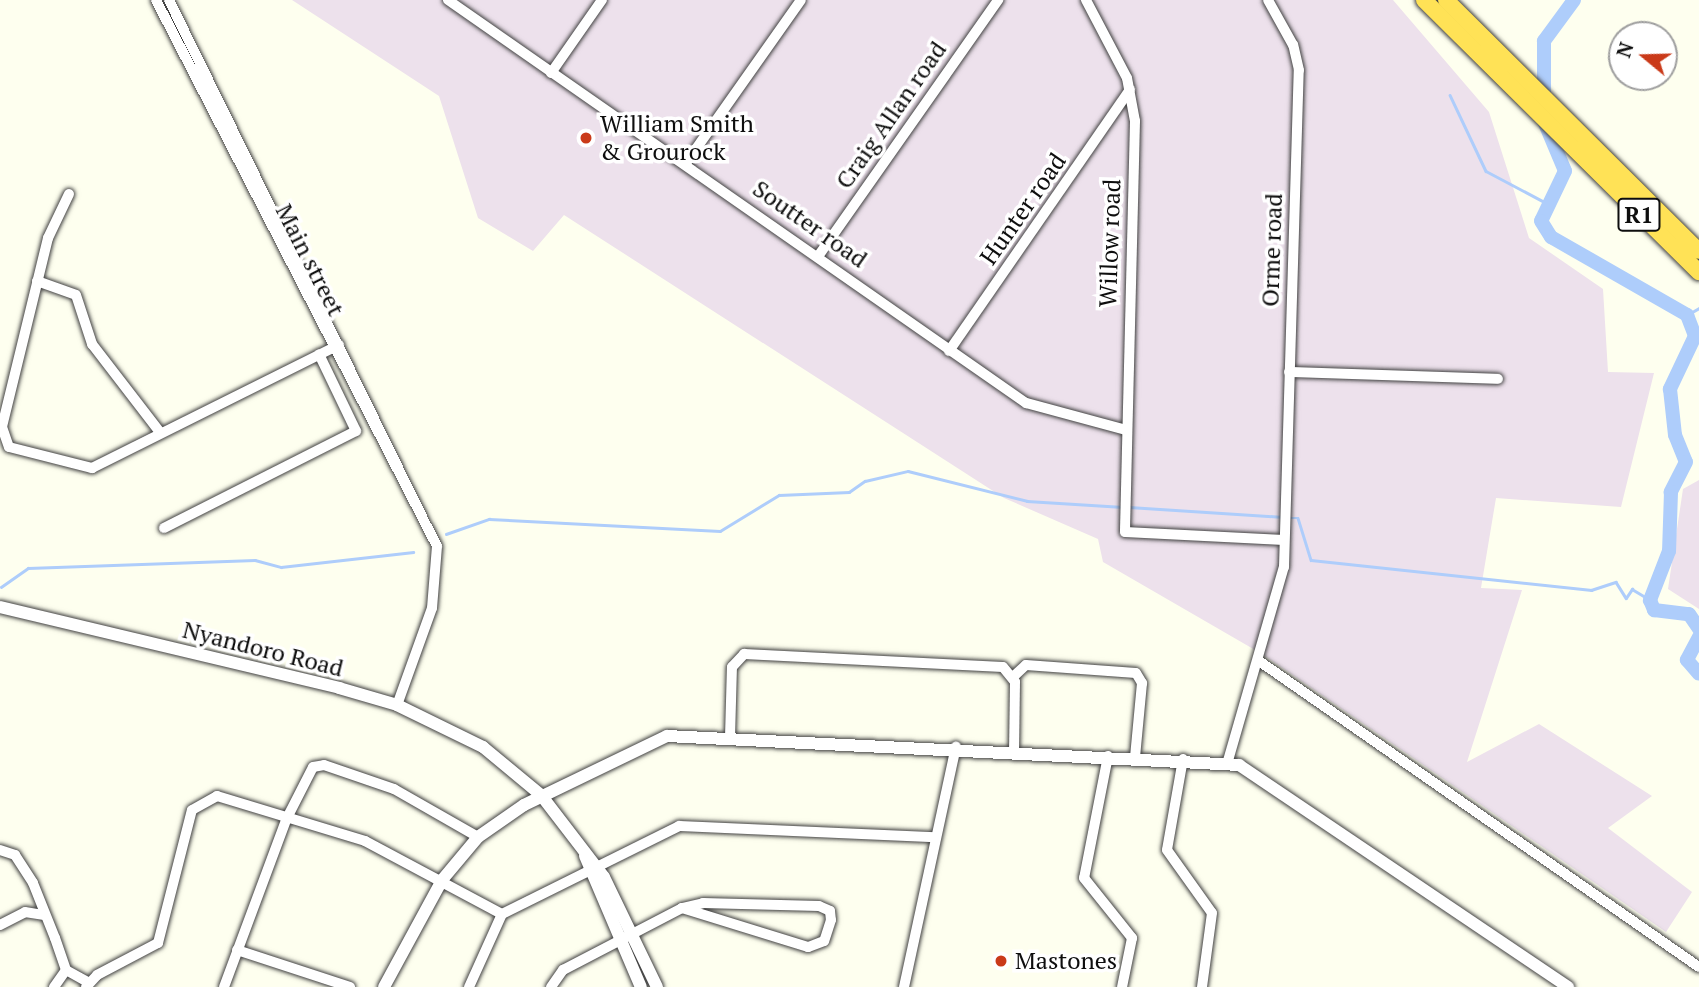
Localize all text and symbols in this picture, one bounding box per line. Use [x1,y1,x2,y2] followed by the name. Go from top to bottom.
[1608,21,1678,91] north arrow
[829,36,953,194] street label: Craig Allan road
[1610,39,1639,61] text: N
[600,110,754,166] place label: William Smith & Grourock
[578,130,594,146] marker: William Smith & Grourock
[974,148,1072,270] street label: Hunter road
[747,174,873,274] street label: Soutter road
[1093,178,1127,308] street label: Willow road
[1256,193,1288,307] street label: Orme road
[1616,196,1662,234] road number: R1
[270,199,350,321] street label: Main street
[180,615,346,683] street label: Nyandoro Road
[1015,947,1117,975] place label: Mastones
[993,953,1009,969] marker: Mastones

